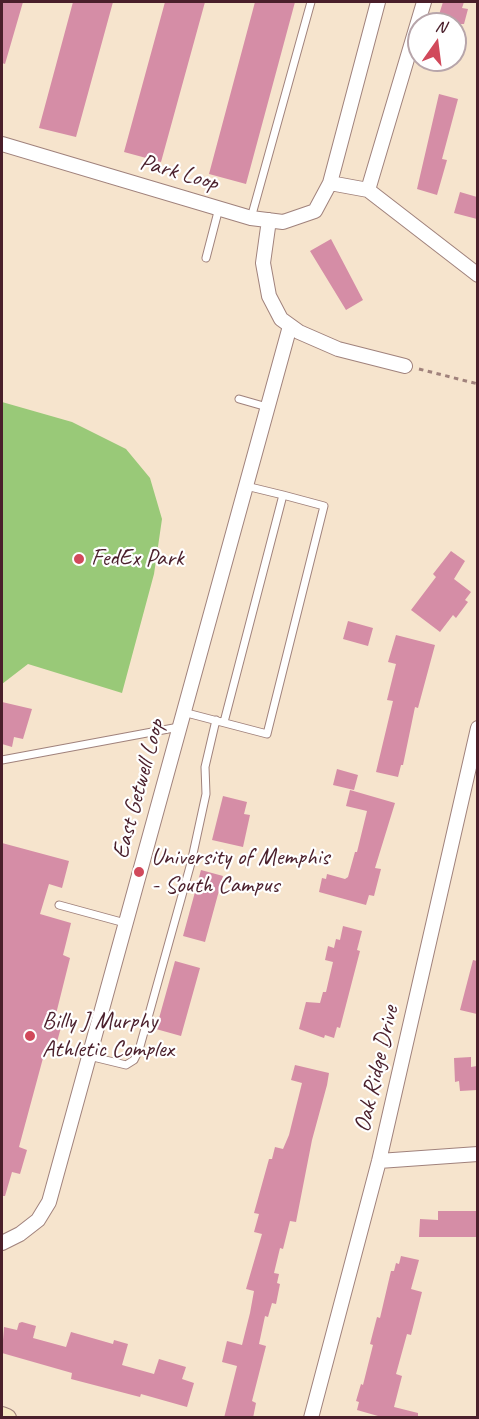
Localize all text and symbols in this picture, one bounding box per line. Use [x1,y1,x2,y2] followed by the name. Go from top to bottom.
[407,12,467,72] north arrow
[434,16,448,37] text: N
[137,148,221,198] street label: Park Loop
[91,545,184,573] place label: FedEx Park
[72,552,86,566] marker: FedEx Park
[107,716,171,862] street label: East Getwell Loop
[151,844,329,900] place label: University of Memphis - South Campus
[132,865,146,879] marker: University of Memphis - South Campus
[348,1003,406,1135] street label: Oak Ridge Drive
[42,1008,174,1064] place label: Billy J Murphy Athletic Complex
[23,1029,37,1043] marker: Billy J Murphy Athletic Complex

